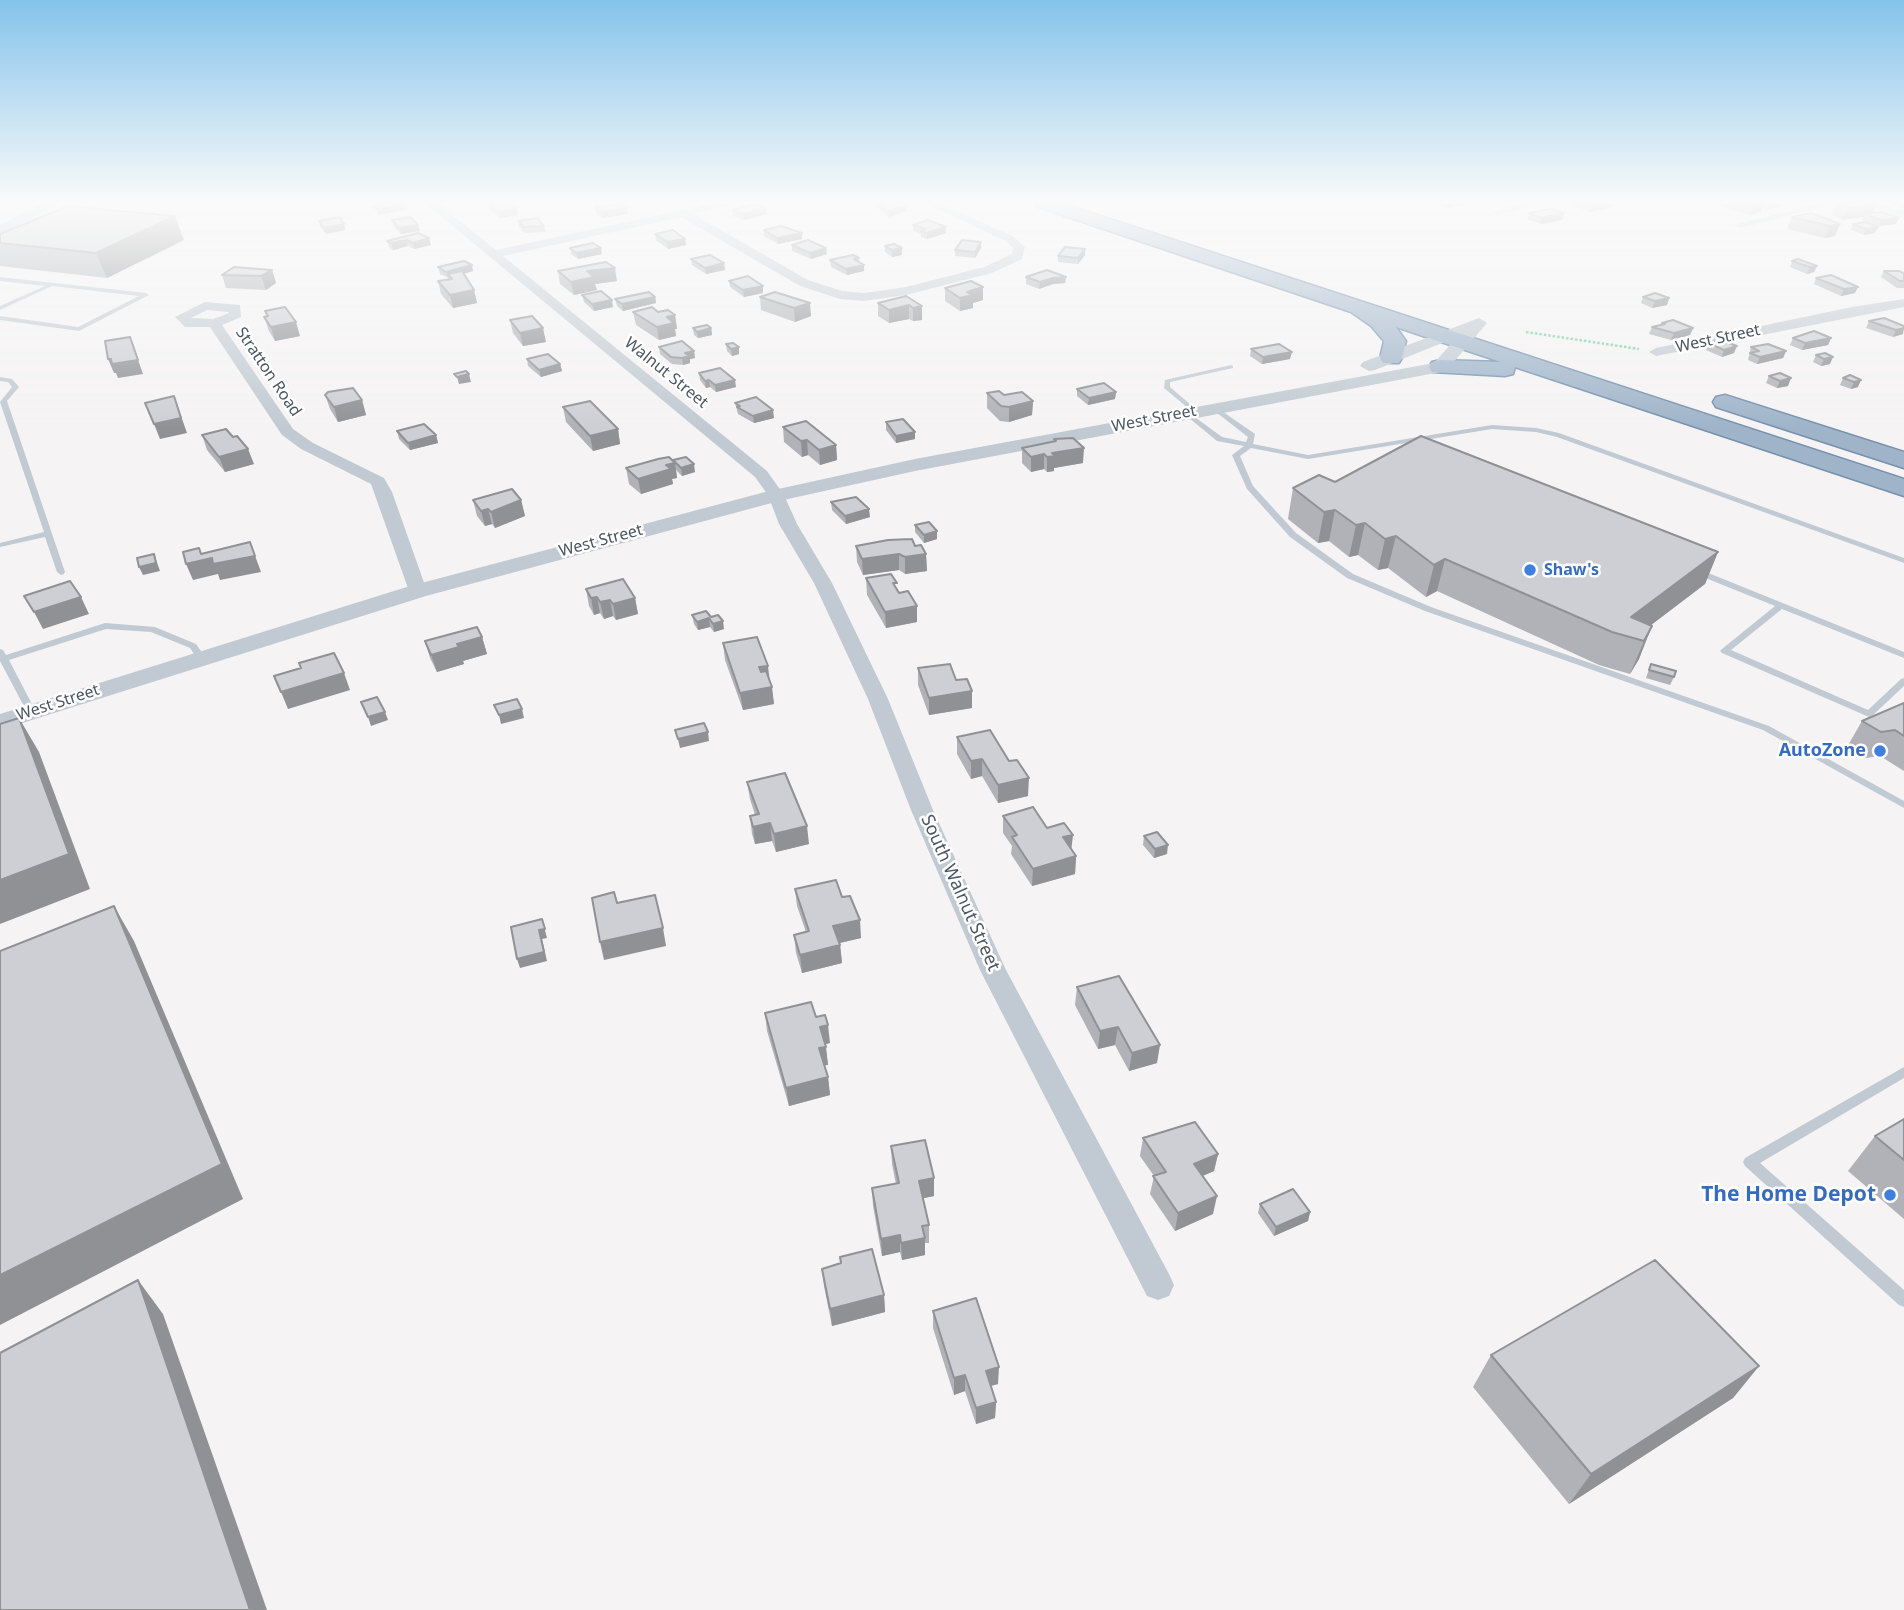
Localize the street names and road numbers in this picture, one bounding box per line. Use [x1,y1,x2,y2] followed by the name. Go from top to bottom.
[1674,321,1762,357] street label: West Street
[231,324,305,420] street label: Stratton Road
[620,333,712,413] street label: Walnut Street
[1110,401,1198,437] street label: West Street
[557,521,645,561] street label: West Street
[14,681,102,725] street label: West Street
[916,811,1004,975] street label: South Walnut Street

